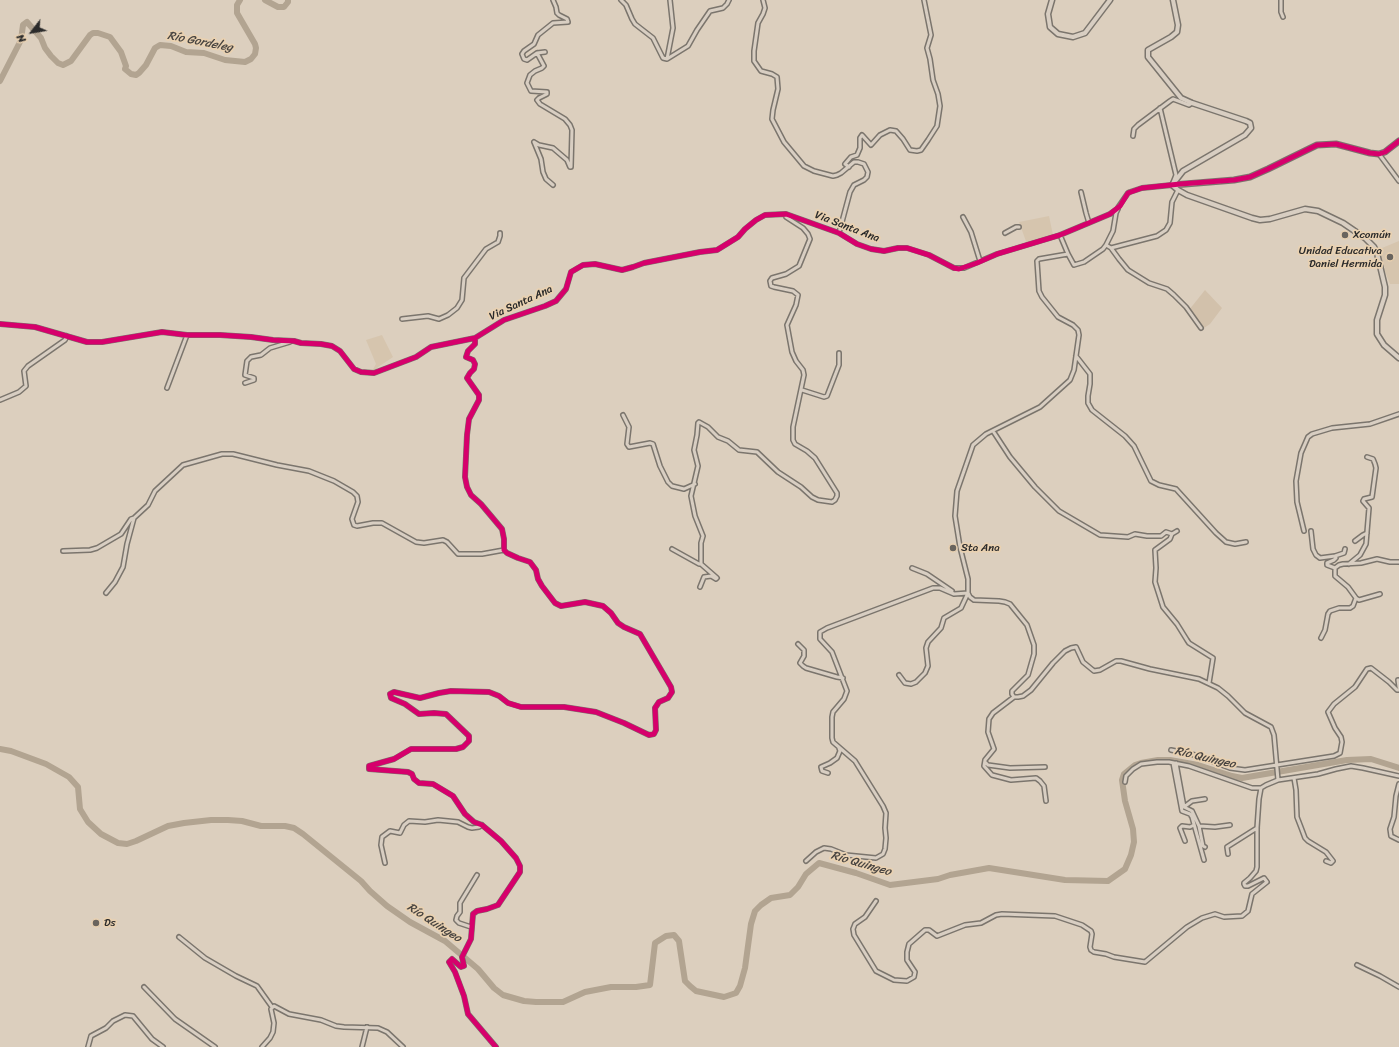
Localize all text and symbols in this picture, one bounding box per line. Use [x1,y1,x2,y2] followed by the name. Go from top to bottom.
[12,12,52,52] north arrow
[166,29,234,55] water label: Río Gordeleg
[11,30,31,47] text: N
[813,209,881,245] street label: Via Santa Ana
[1353,228,1391,242] place label: Xcomún
[1340,230,1350,240] marker: Xcomún
[1299,244,1382,270] place label: Unidad Educativa Daniel Hermida
[1385,252,1395,262] marker: Unidad Educativa Daniel Hermida
[487,283,555,323] street label: Via Santa Ana
[961,541,1000,555] place label: Sta Ana
[948,543,958,553] marker: Sta Ana
[1173,744,1237,772] water label: Río Quingeo
[829,849,893,879] water label: Río Quingeo
[404,900,464,946] water label: Río Quingeo
[104,916,116,930] place label: Ds
[91,918,101,928] marker: Ds

